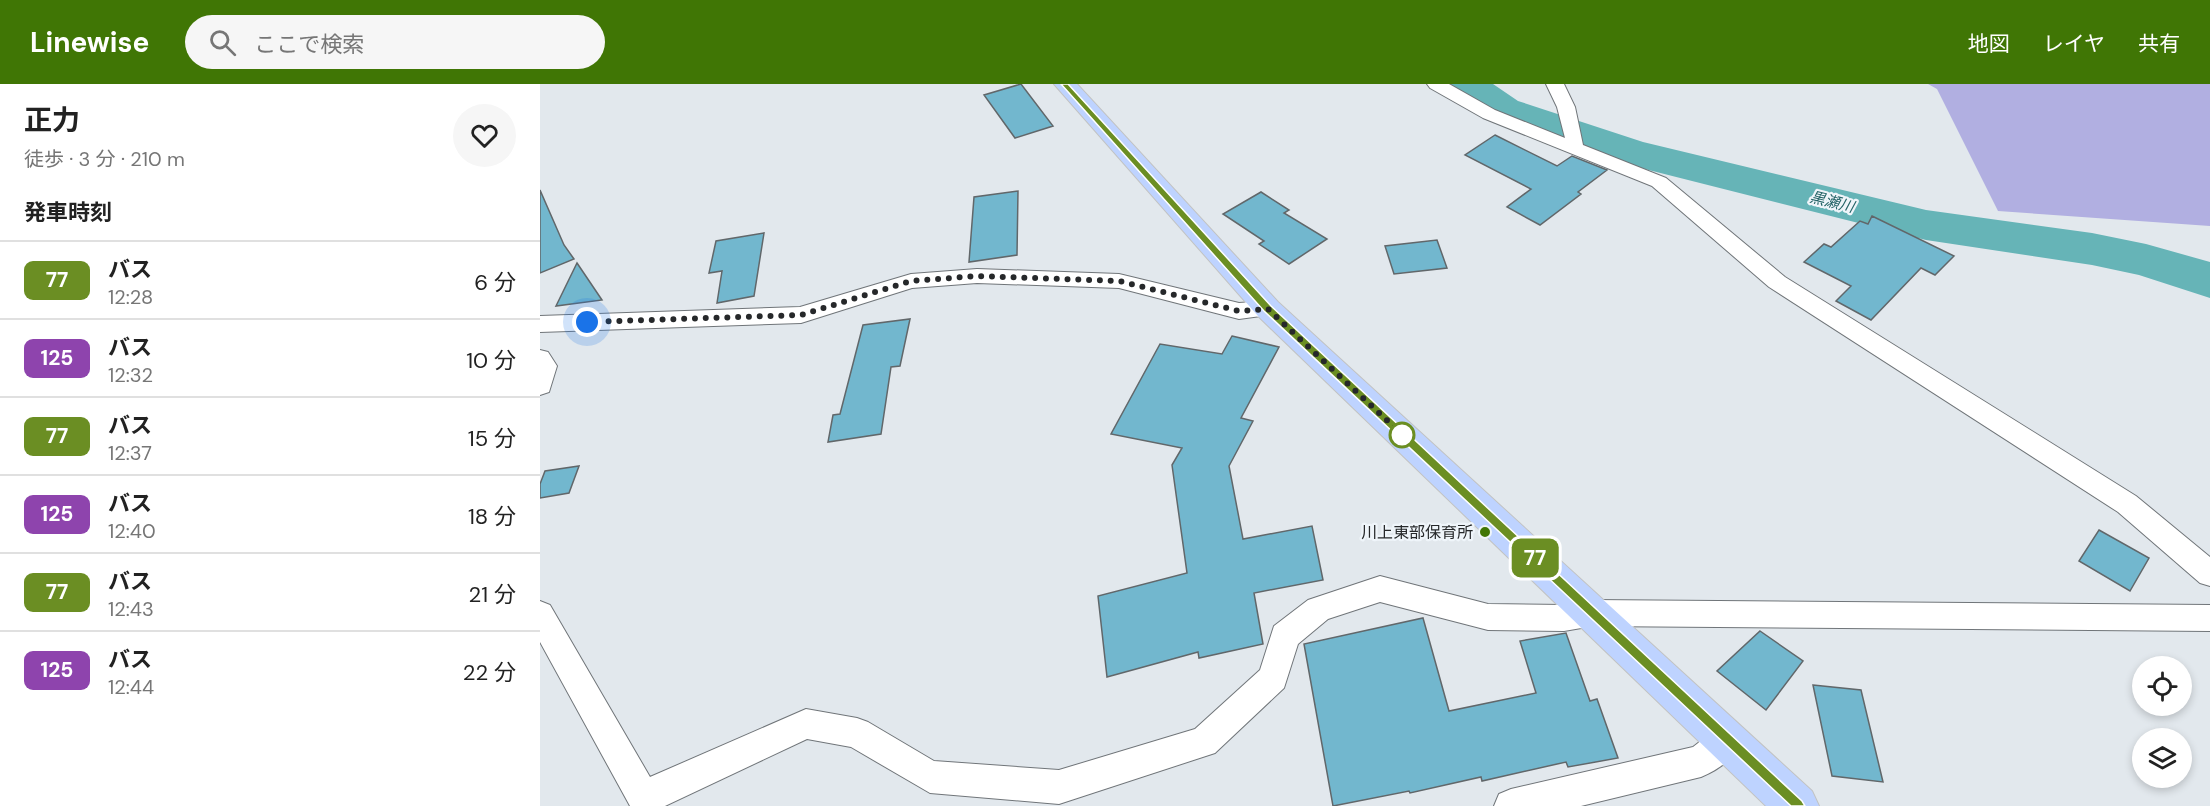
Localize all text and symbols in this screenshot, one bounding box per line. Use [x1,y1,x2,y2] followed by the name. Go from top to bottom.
[185,15,605,69] search box
[30,24,149,61] text: Linewise
[206,26,239,59] icon: search
[254,30,364,59] text: ここで検索
[1968,30,2010,58] text: 地図
[2043,30,2105,58] text: レイヤ
[2138,30,2180,58] text: 共有
[24,102,80,139] text: 正力
[453,104,516,167] button: heart
[24,146,185,172] text: 徒歩 · 3 分 · 210 m
[1808,187,1858,218] water label: 黒瀬川
[24,198,112,227] text: 発車時刻
[108,255,152,284] text: バス
[46,266,68,294] text: 77
[474,268,516,297] text: 6 分
[108,284,153,310] text: 12:28
[572,307,602,337] your location
[108,333,152,362] text: バス
[41,344,73,372] text: 125
[466,346,516,375] text: 10 分
[108,362,153,388] text: 12:32
[108,411,152,440] text: バス
[46,422,68,450] text: 77
[1389,422,1415,448] unlabelled marker
[468,424,516,453] text: 15 分
[108,440,152,466] text: 12:37
[108,489,152,518] text: バス
[41,500,73,528] text: 125
[468,502,516,531] text: 18 分
[108,518,156,544] text: 12:40
[1361,522,1473,543] place label: 川上東部保育所
[1478,525,1492,539] marker: 川上東部保育所
[1508,538,1562,578] line badge: 77
[1524,544,1546,572] text: 77
[108,567,152,596] text: バス
[46,578,68,606] text: 77
[469,580,516,609] text: 21 分
[108,596,154,622] text: 12:43
[108,645,152,674] text: バス
[41,656,73,684] text: 125
[2132,656,2192,788] map controls
[2132,656,2192,716] button: locate
[463,658,516,687] text: 22 分
[108,674,154,700] text: 12:44
[2132,728,2192,788] button: layers

